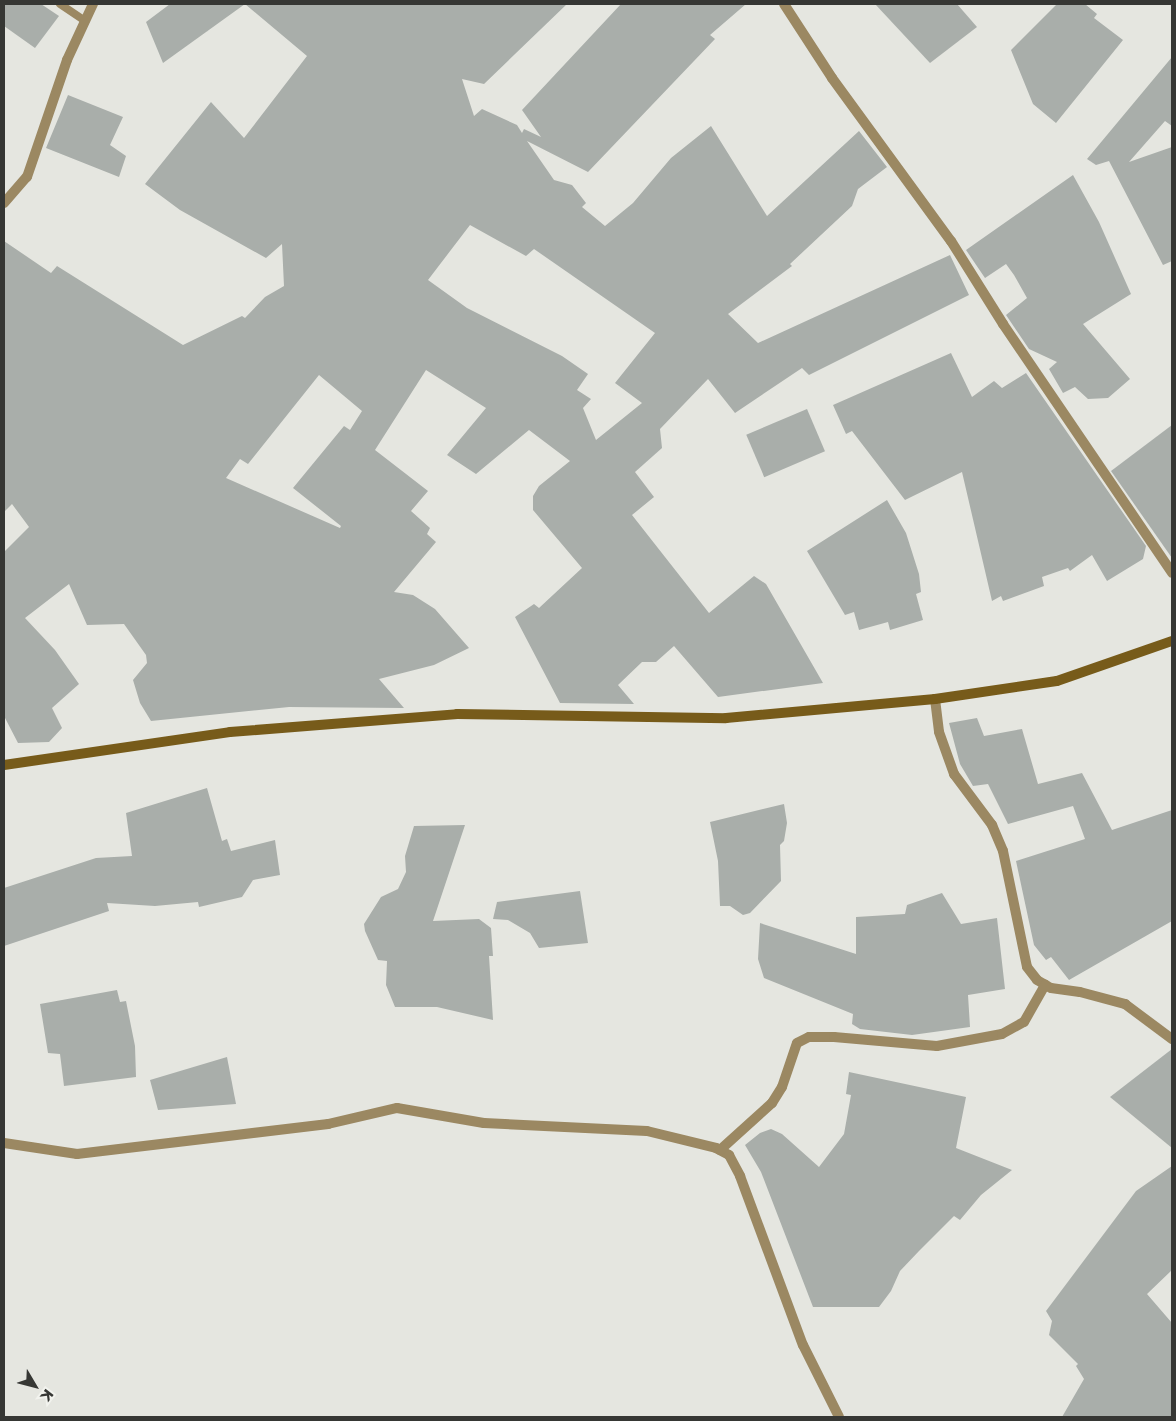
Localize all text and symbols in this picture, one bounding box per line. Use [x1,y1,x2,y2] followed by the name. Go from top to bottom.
[10,1361,60,1411] north arrow
[37,1386,57,1404] text: K

